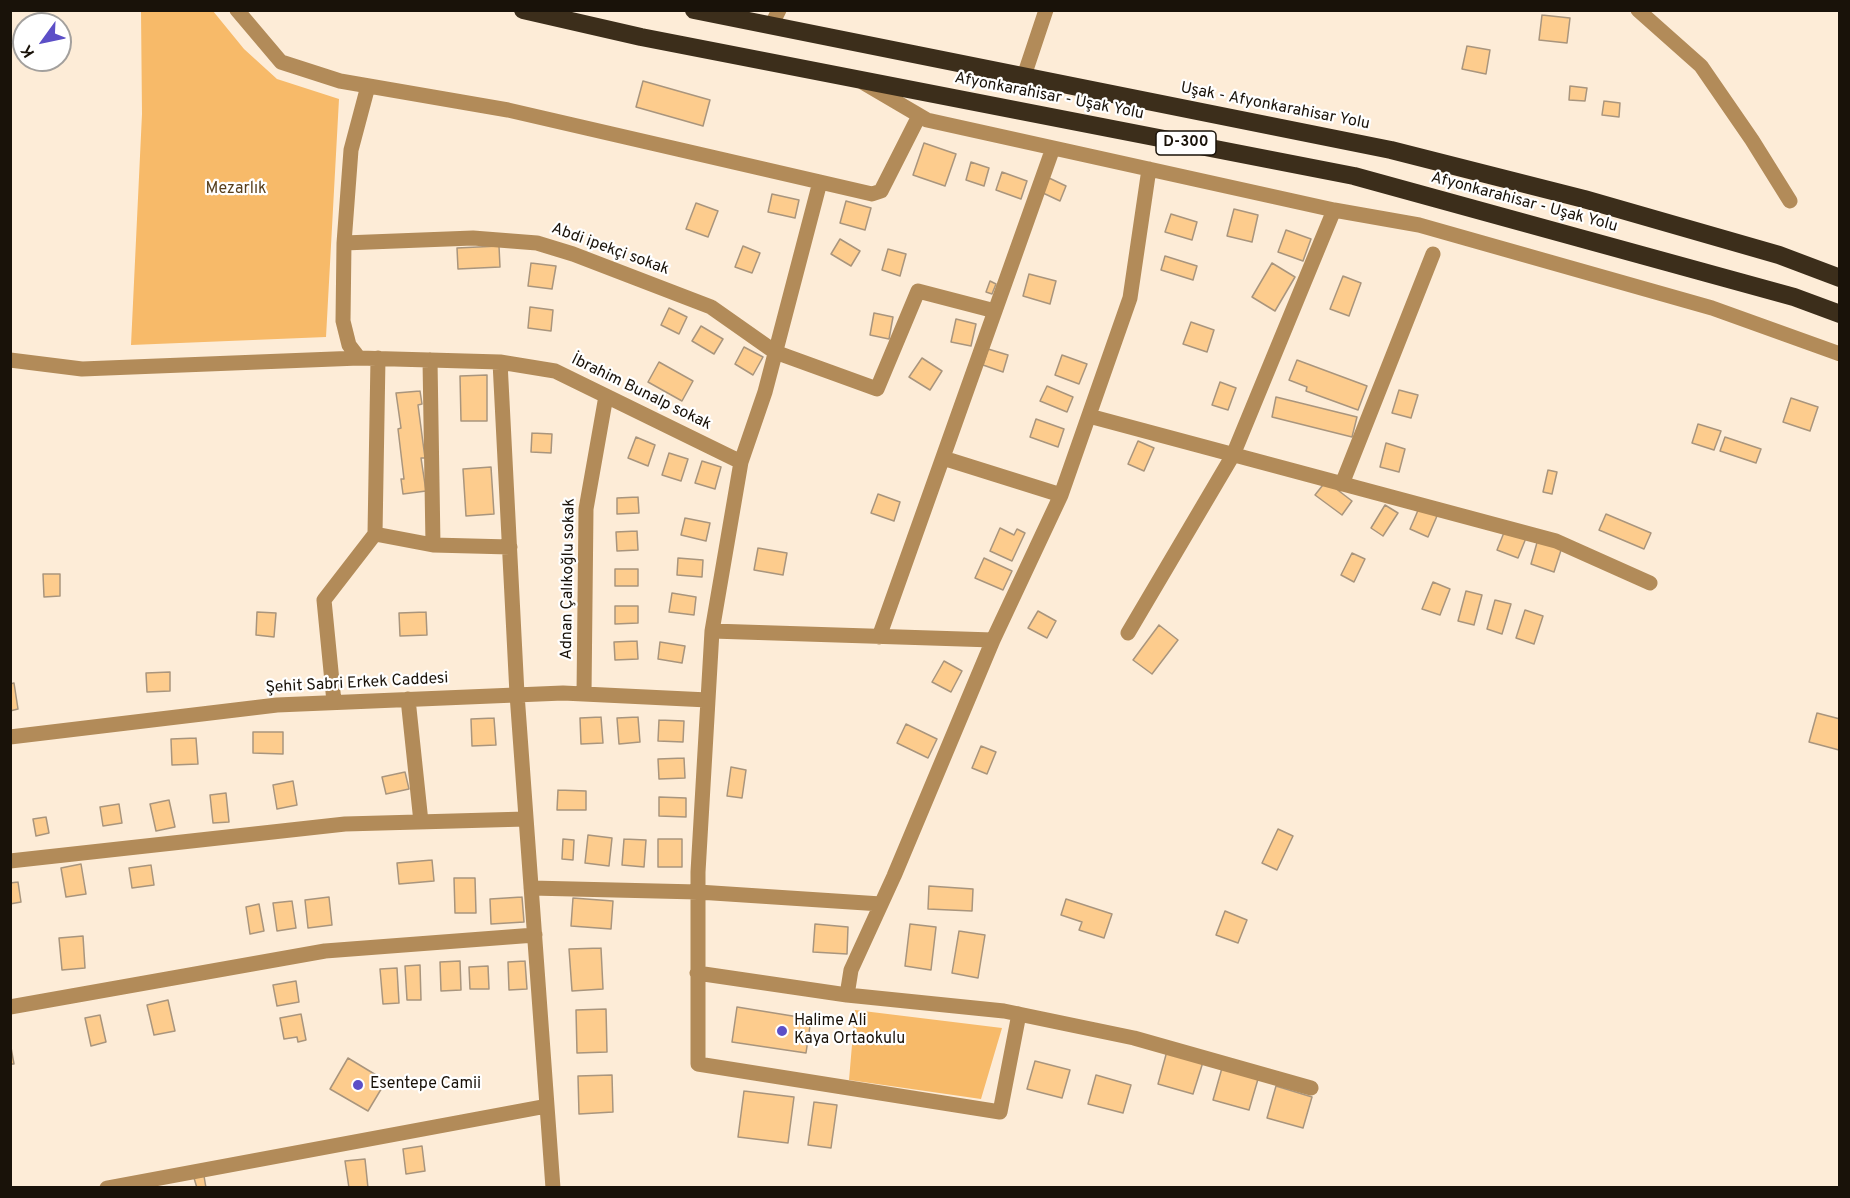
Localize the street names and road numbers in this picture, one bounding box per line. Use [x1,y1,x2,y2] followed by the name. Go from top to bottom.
[953,69,1145,125] street label: Afyonkarahisar - Uşak Yolu
[1179,79,1371,135] street label: Uşak - Afyonkarahisar Yolu
[1156,131,1216,155] road number: D-300
[1429,169,1619,237] street label: Afyonkarahisar - Uşak Yolu
[548,220,672,280] street label: Abdi ipekçi sokak
[568,351,714,435] street label: İbrahim Bunalp sokak
[558,498,580,660] street label: Adnan Çalıkoğlu sokak
[265,670,449,698] street label: Şehit Sabri Erkek Caddesi

